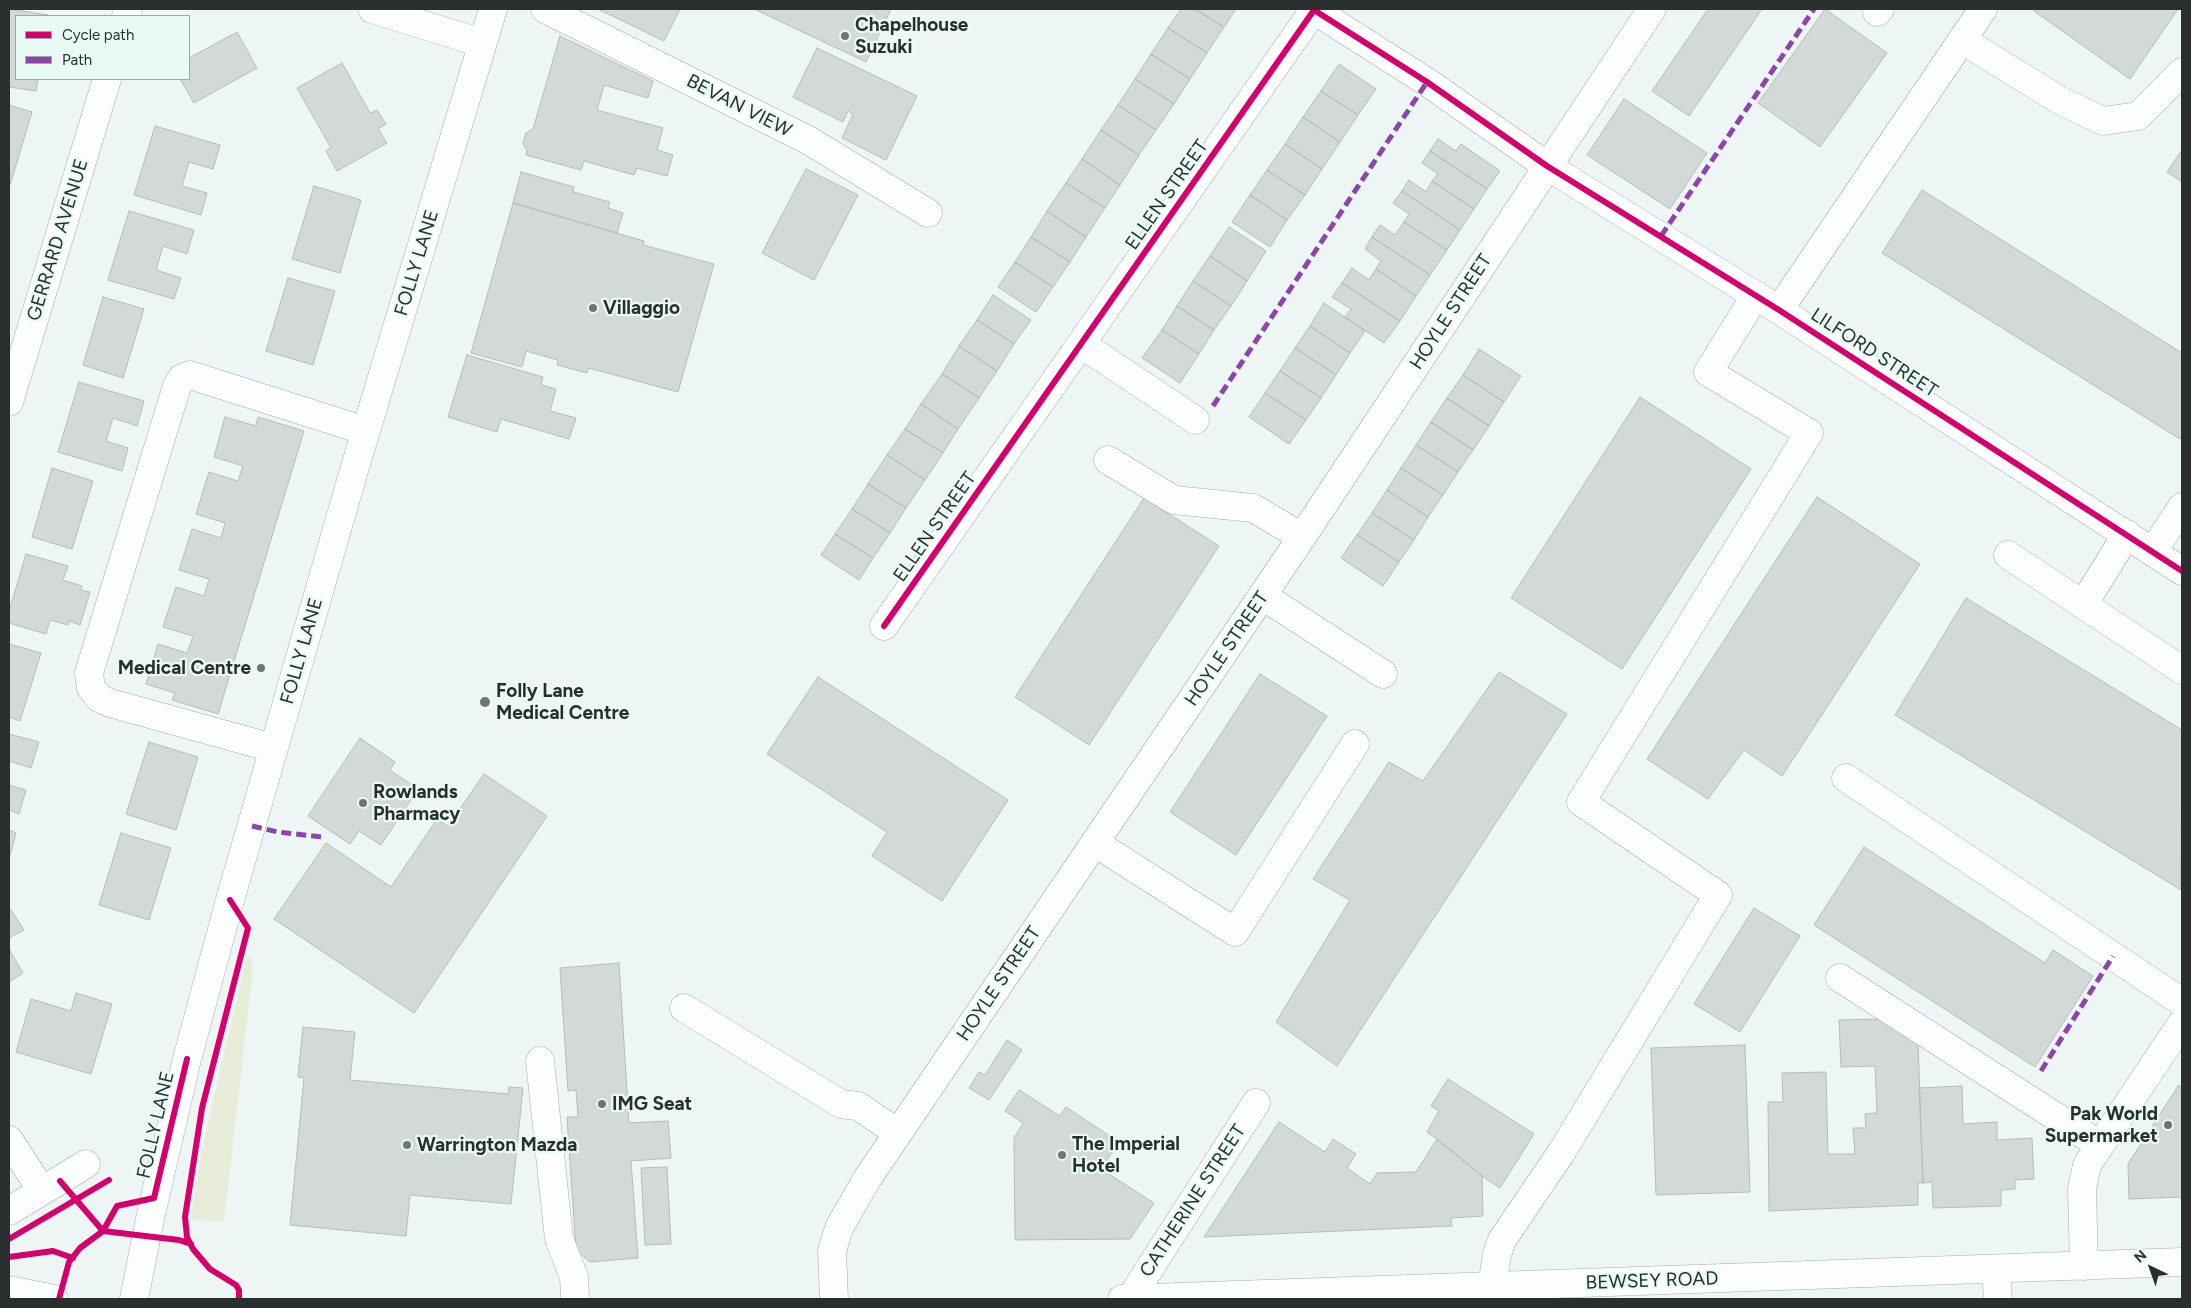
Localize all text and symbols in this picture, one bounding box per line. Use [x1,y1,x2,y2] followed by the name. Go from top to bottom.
[855,14,968,58] place label: Chapelhouse Suzuki
[15,15,190,80] legend
[62,26,134,44] text: Cycle path
[839,30,851,42] marker: Chapelhouse Suzuki
[62,51,92,69] text: Path
[682,70,796,142] street label: BEVAN VIEW
[1121,136,1213,254] street label: ELLEN STREET
[23,156,93,324] street label: GERRARD AVENUE
[390,207,444,319] street label: FOLLY LANE
[1405,250,1497,374] street label: HOYLE STREET
[603,297,680,319] place label: Villaggio
[587,302,599,314] marker: Villaggio
[1806,304,1942,402] street label: LILFORD STREET
[889,468,981,586] street label: ELLEN STREET
[1180,587,1274,711] street label: HOYLE STREET
[276,595,328,707] street label: FOLLY LANE
[118,657,251,679] place label: Medical Centre
[255,662,267,674] marker: Medical Centre
[496,680,629,724] place label: Folly Lane Medical Centre
[478,695,492,709] marker: Folly Lane Medical Centre
[373,781,460,825] place label: Rowlands Pharmacy
[357,797,369,809] marker: Rowlands Pharmacy
[952,922,1046,1046] street label: HOYLE STREET
[133,1069,179,1181] street label: FOLLY LANE
[612,1093,692,1115] place label: IMG Seat
[596,1098,608,1110] marker: IMG Seat
[2045,1103,2158,1147] place label: Pak World Supermarket
[2162,1119,2174,1131] marker: Pak World Supermarket
[1135,1121,1251,1281] street label: CATHERINE STREET
[1072,1133,1180,1177] place label: The Imperial Hotel
[417,1134,577,1156] place label: Warrington Mazda
[401,1139,413,1151] marker: Warrington Mazda
[1056,1149,1068,1161] marker: The Imperial Hotel
[2126,1243,2176,1293] north arrow
[2131,1247,2150,1266] text: N
[1585,1267,1719,1295] street label: BEWSEY ROAD

